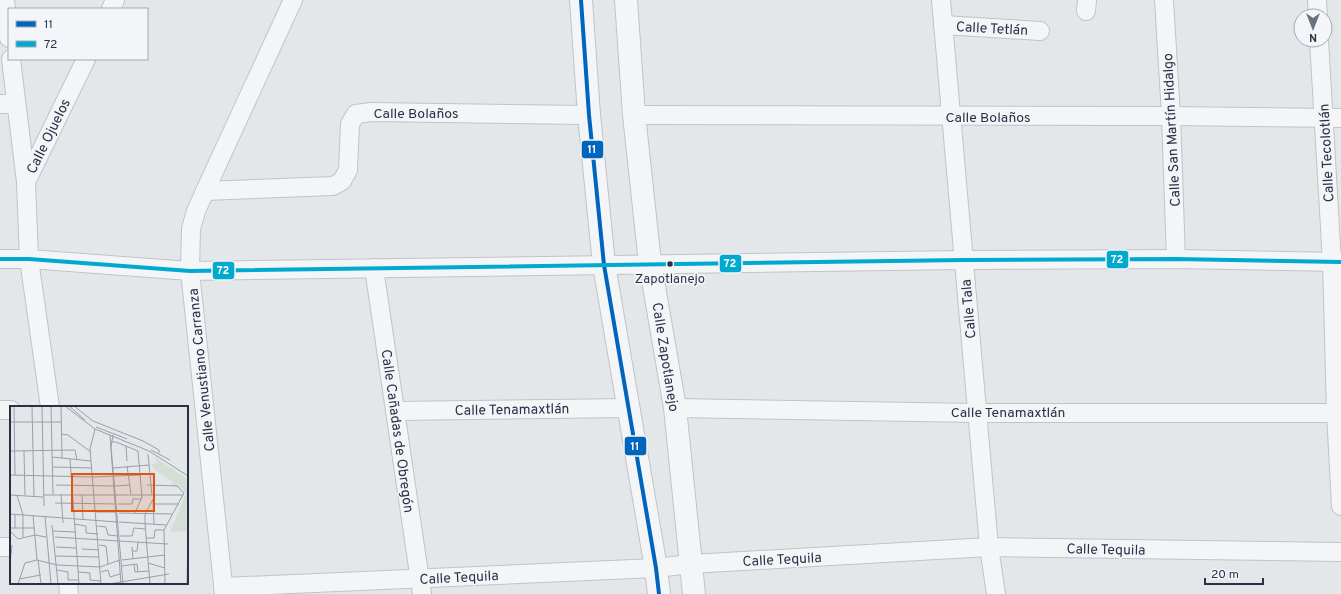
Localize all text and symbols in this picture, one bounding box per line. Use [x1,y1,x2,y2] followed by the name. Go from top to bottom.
[8,8,148,60] legend
[1293,8,1333,48] north arrow
[44,17,53,33] text: 11
[955,19,1028,40] street label: Calle Tetlán
[1309,30,1317,44] text: N
[44,37,57,53] text: 72
[1160,53,1185,207] street label: Calle San Martín Hidalgo
[24,96,75,177] street label: Calle Ojuelos
[1316,103,1339,203] street label: Calle Tecolotlán
[373,106,459,123] street label: Calle Bolaños
[945,110,1031,127] street label: Calle Bolaños
[581,140,604,159] line badge: 11
[588,143,596,157] text: 11
[1106,250,1129,269] line badge: 72
[1111,253,1123,267] text: 72
[719,254,742,273] line badge: 72
[724,257,736,271] text: 72
[665,259,675,269] marker: Zapotlanejo
[212,261,235,280] line badge: 72
[217,264,229,278] text: 72
[635,272,705,288] place label: Zapotlanejo
[958,278,981,339] street label: Calle Tala
[185,287,220,452] street label: Calle Venustiano Carranza
[647,301,682,413] street label: Calle Zapotlanejo
[377,348,416,514] street label: Calle Cañadas de Obregón
[455,401,569,420] street label: Calle Tenamaxtlán
[951,405,1065,422] street label: Calle Tenamaxtlán
[10,406,188,584] inset map
[624,436,647,456] line badge: 11
[631,440,639,454] text: 11
[1066,541,1146,560] street label: Calle Tequila
[742,550,822,571] street label: Calle Tequila
[1205,560,1263,586] scale bar
[1211,567,1239,583] text: 20 m
[419,568,499,589] street label: Calle Tequila

